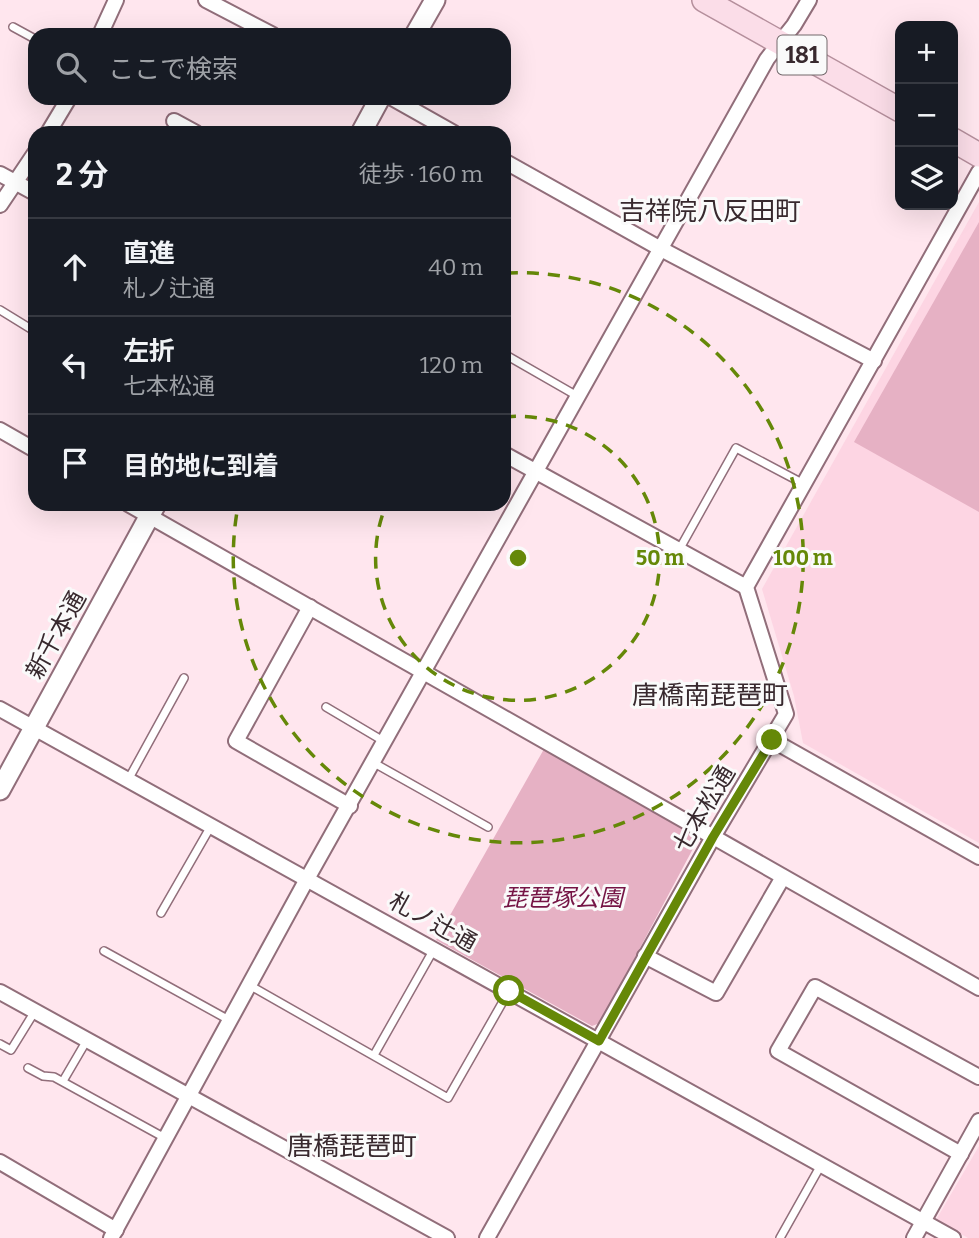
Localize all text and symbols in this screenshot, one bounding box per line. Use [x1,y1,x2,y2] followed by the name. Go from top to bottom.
[895,21,958,210] map controls
[895,21,958,84] button: +
[28,28,511,105] search box
[778,36,826,74] road number: 181
[52,48,90,86] icon: search
[108,54,238,85] text: ここで検索
[895,84,958,147] button: −
[895,147,958,210] button: layers
[56,157,108,193] text: 2 分
[359,160,483,188] text: 徒歩 · 160 m
[619,196,801,227] district label: 吉祥院八反田町
[123,238,175,269] text: 直進
[56,248,94,286] icon: ahead
[428,253,483,281] text: 40 m
[123,274,215,302] text: 札ノ辻通
[123,336,175,367] text: 左折
[56,346,94,384] icon: left
[420,351,483,379] text: 120 m
[123,372,215,400] text: 七本松通
[56,444,94,482] icon: arrive
[123,451,279,482] text: 目的地に到着
[636,545,684,571] text: 50 m
[773,545,833,571] text: 100 m
[506,546,530,570] centre of rings
[20,586,92,684] street label: 新千本通
[632,680,788,711] district label: 唐橋南琵琶町
[756,724,787,755] route end
[667,761,741,857] street label: 七本松通
[503,884,626,912] park label: 琵琶塚公園
[384,886,482,958] street label: 札ノ辻通
[493,975,524,1006] route start
[287,1131,417,1162] district label: 唐橋琵琶町

